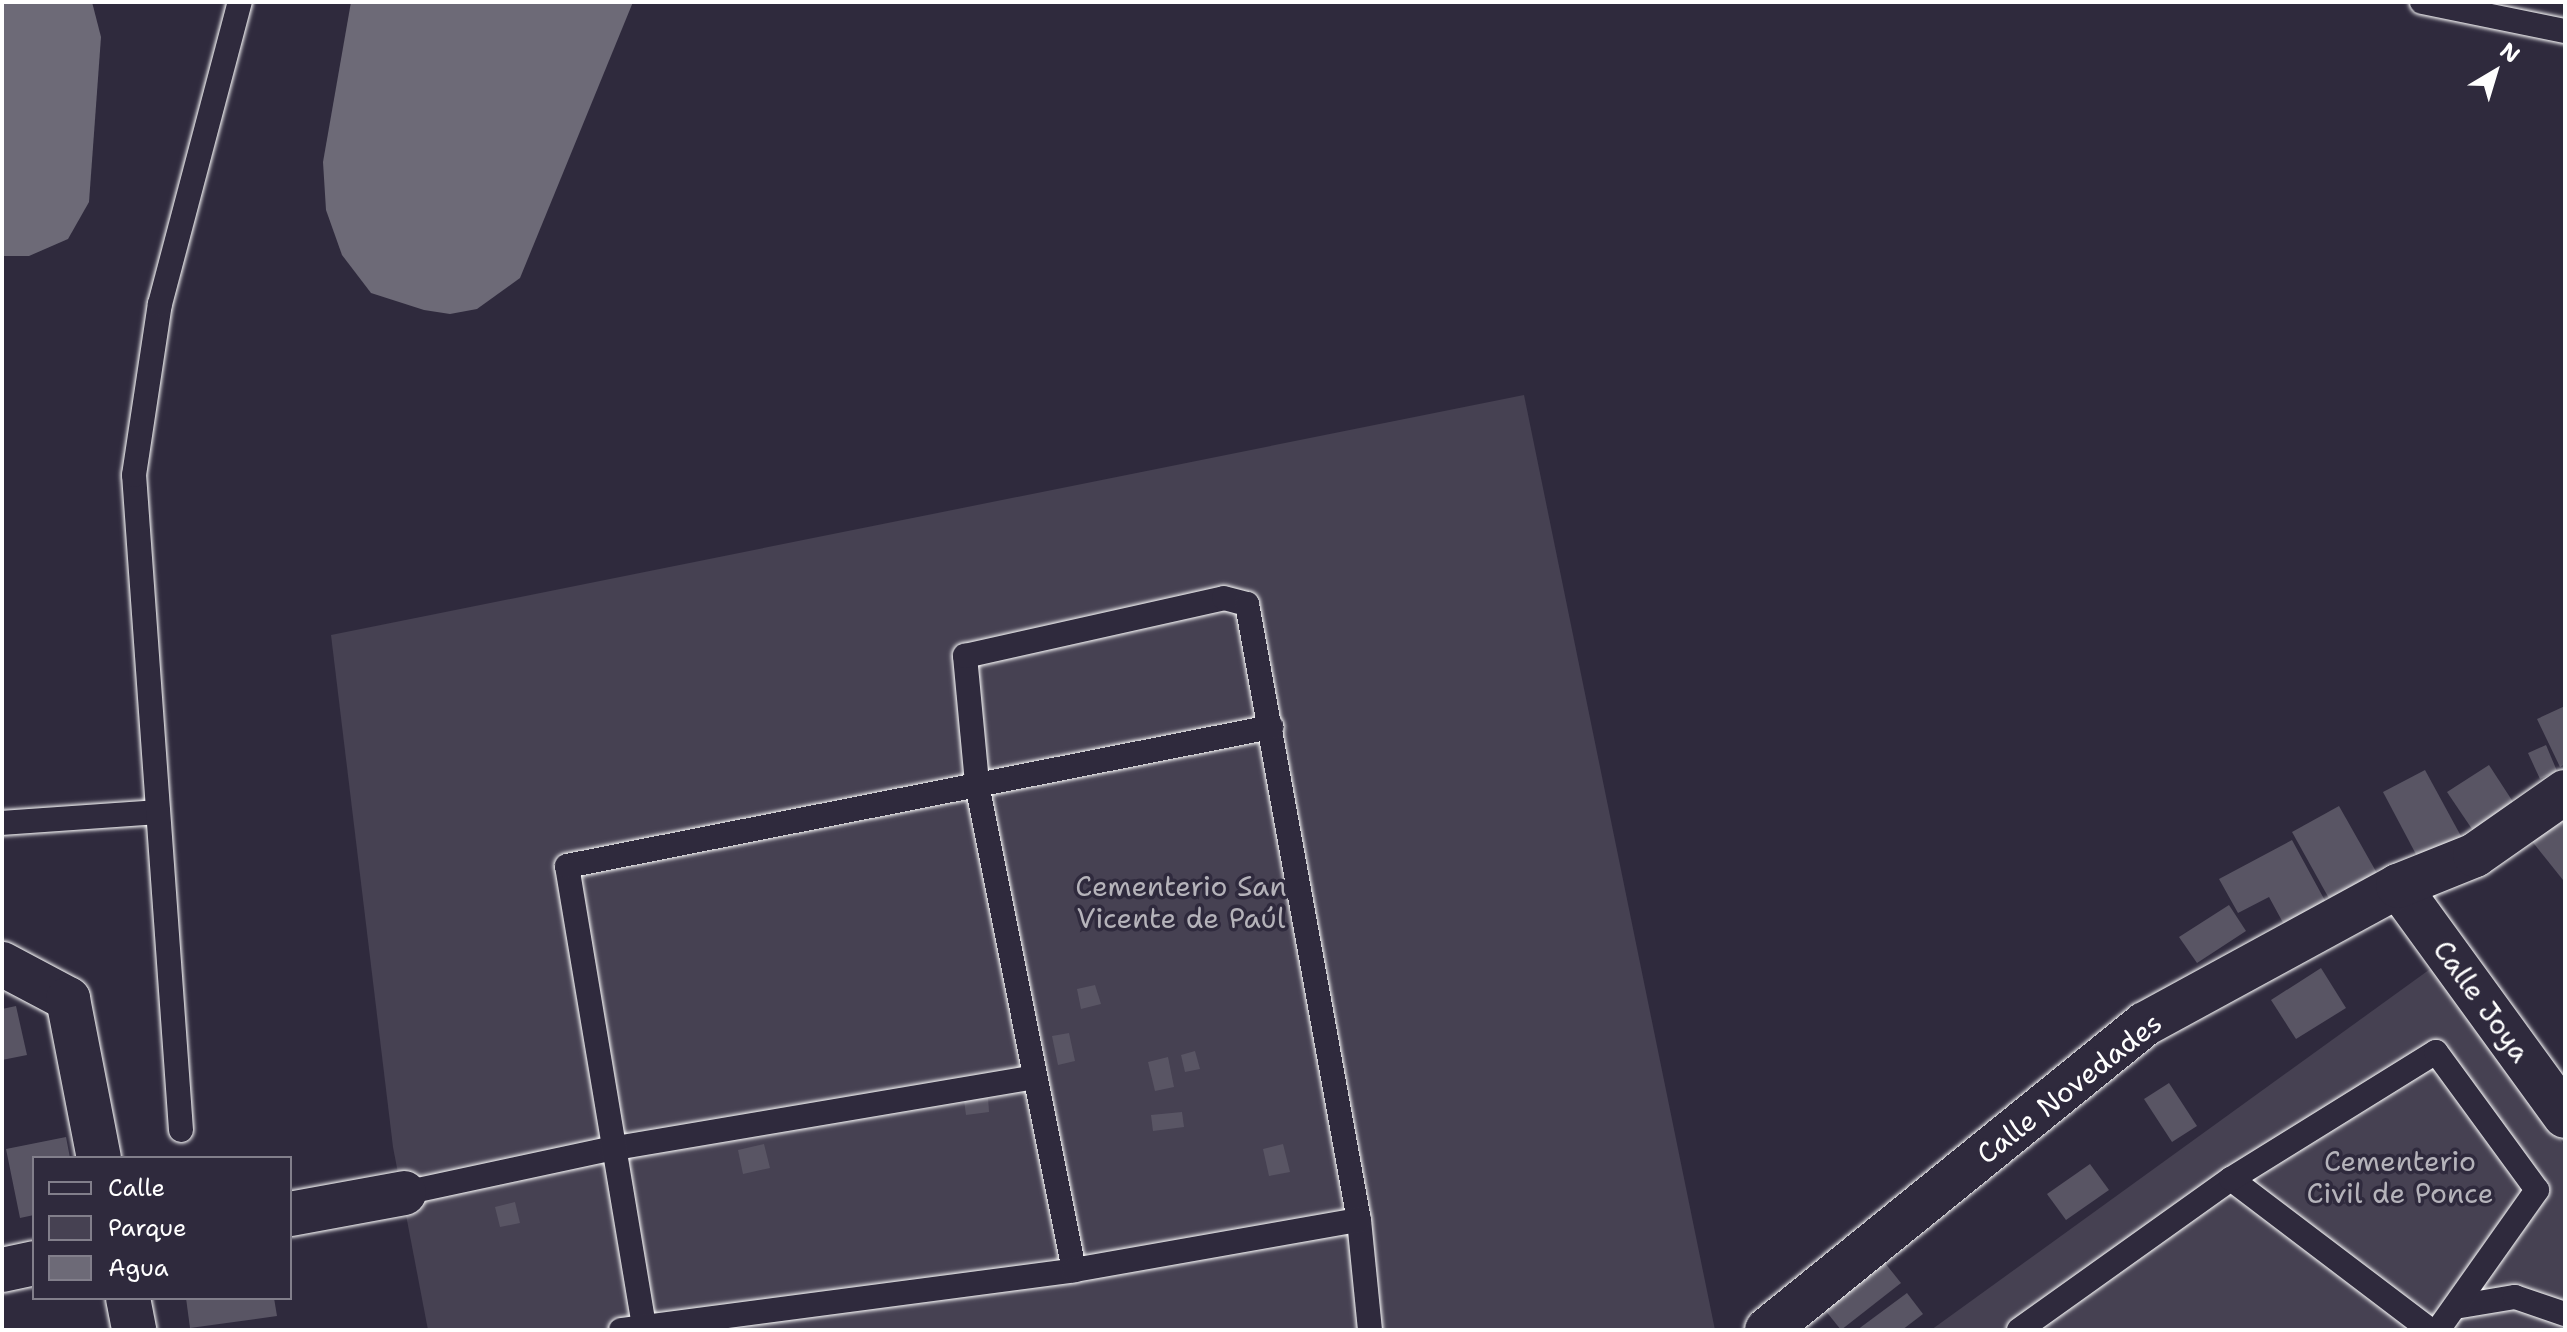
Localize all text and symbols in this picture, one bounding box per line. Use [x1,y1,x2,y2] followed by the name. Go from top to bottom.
[2455,32,2535,112] north arrow
[2494,36,2526,69] text: N
[1075,869,1287,935] park label: Cementerio San Vicente de Paúl
[2426,933,2538,1069] street label: Calle Joya
[1970,1005,2168,1171] street label: Calle Novedades
[2306,1144,2494,1210] park label: Cementerio Civil de Ponce
[32,1156,292,1300] legend
[108,1172,165,1204] text: Calle
[108,1212,187,1244] text: Parque
[108,1252,169,1284] text: Agua

